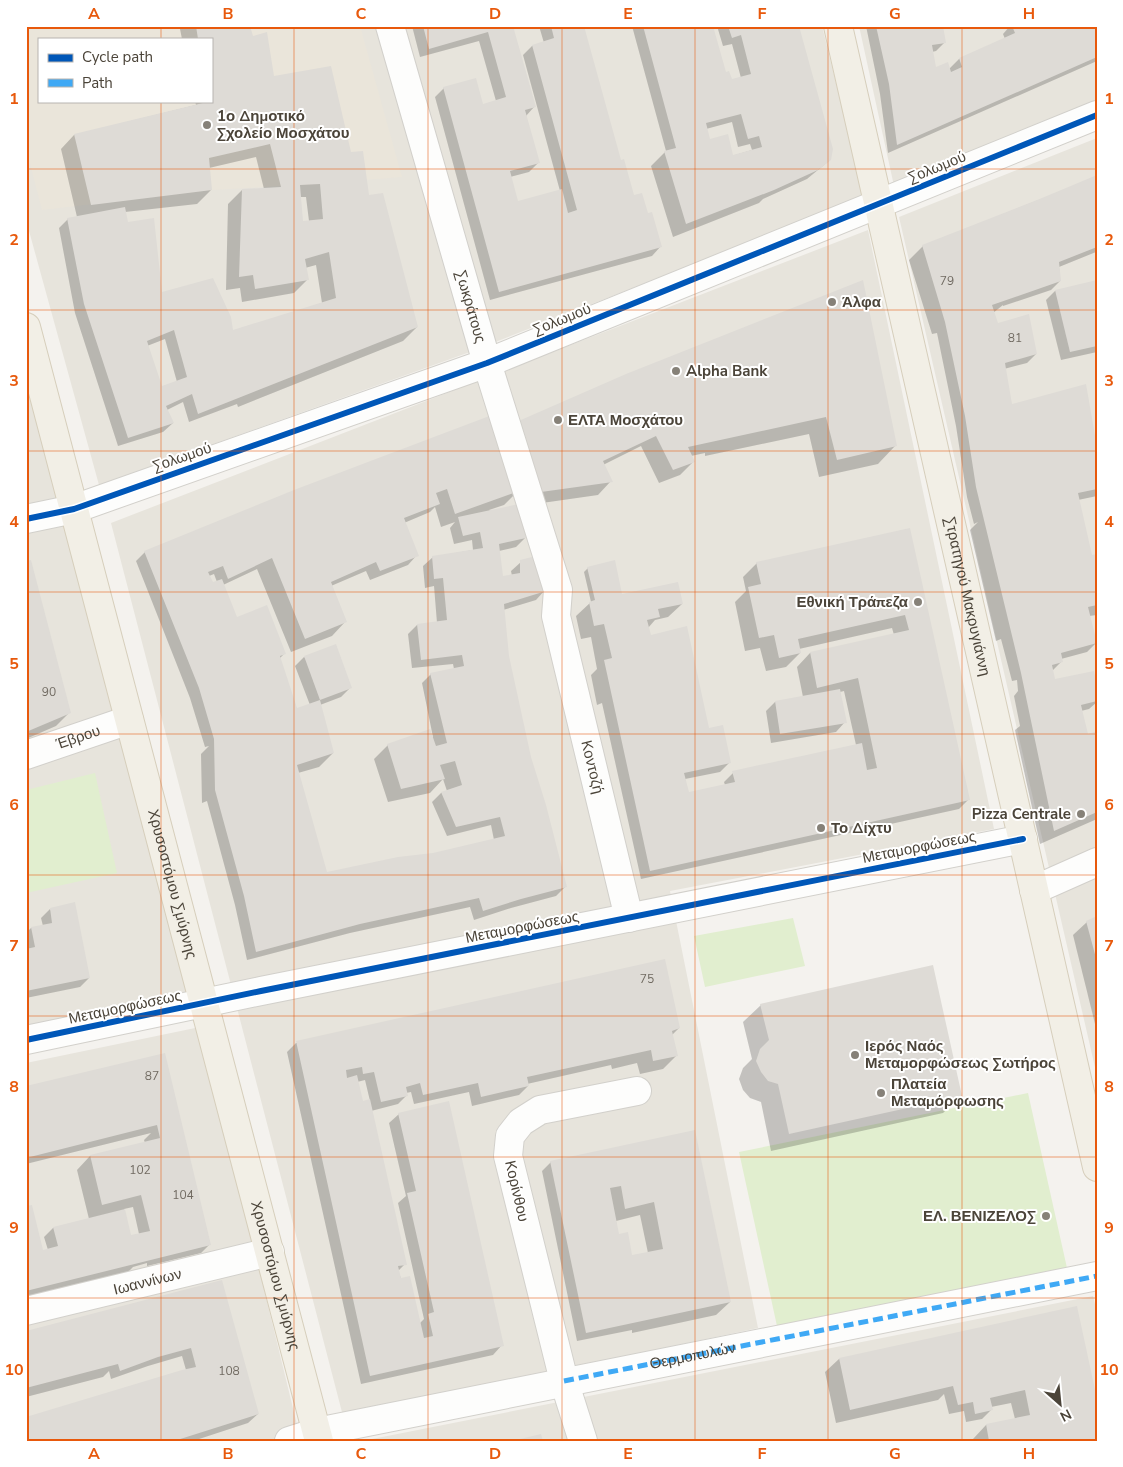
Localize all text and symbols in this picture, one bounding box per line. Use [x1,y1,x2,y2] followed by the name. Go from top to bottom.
[88,3,100,25] text: A
[222,3,234,25] text: B
[356,3,367,25] text: C
[489,3,501,25] text: D
[623,3,633,25] text: E
[758,3,767,25] text: F
[889,3,901,25] text: G
[1023,3,1035,25] text: H
[38,38,212,102] legend
[82,47,153,67] text: Cycle path
[82,73,113,93] text: Path
[9,88,19,110] text: 1
[1104,88,1114,110] text: 1
[217,106,350,143] place label: 1ο Δημοτικό Σχολείο Μοσχάτου
[201,119,213,131] marker: 1ο Δημοτικό Σχολείο Μοσχάτου
[905,146,969,188] street label: Σολωμού
[9,229,19,251] text: 2
[1104,229,1114,251] text: 2
[451,268,491,345] street label: Σωκράτους
[940,273,954,289] house number: 79
[842,292,882,312] place label: Άλφα
[826,296,838,308] marker: Άλφα
[530,298,594,340] street label: Σολωμού
[1008,330,1022,346] house number: 81
[686,361,768,381] place label: Alpha Bank
[670,365,682,377] marker: Alpha Bank
[9,370,19,392] text: 3
[1104,370,1114,392] text: 3
[568,410,683,430] place label: ΕΛΤΑ Μοσχάτου
[552,414,564,426] marker: ΕΛΤΑ Μοσχάτου
[150,438,214,476] street label: Σολωμού
[9,511,19,533] text: 4
[1104,511,1114,533] text: 4
[940,515,995,678] street label: Στρατηγού Μακρυγιάννη
[796,592,909,612] place label: Εθνική Τράπεζα
[912,596,924,608] marker: Εθνική Τράπεζα
[9,653,19,675] text: 5
[1104,653,1114,675] text: 5
[42,684,56,700] house number: 90
[52,721,103,754] street label: Έβρου
[576,738,609,796] street label: Κοντοζή
[9,794,19,816] text: 6
[1104,794,1114,816] text: 6
[972,804,1071,824] place label: Pizza Centrale
[143,807,202,961] street label: Χρυσοστόμου Σμύρνης
[1075,808,1087,820] marker: Pizza Centrale
[831,818,892,838] place label: Το Δίχτυ
[815,822,827,834] marker: Το Δίχτυ
[861,826,977,868] street label: Μεταμορφώσεως
[464,906,580,948] street label: Μεταμορφώσεως
[9,935,19,957] text: 7
[1104,935,1114,957] text: 7
[640,971,654,987] house number: 75
[67,985,183,1029] street label: Μεταμορφώσεως
[865,1036,1056,1073] place label: Ιερός Ναός Μεταμορφώσεως Σωτήρος
[849,1049,861,1061] marker: Ιερός Ναός Μεταμορφώσεως Σωτήρος
[145,1068,159,1084] house number: 87
[891,1074,1004,1111] place label: Πλατεία Μεταμόρφωσης
[9,1076,19,1098] text: 8
[1104,1076,1114,1098] text: 8
[875,1087,887,1099] marker: Πλατεία Μεταμόρφωσης
[500,1158,534,1224] street label: Κορίνθου
[129,1162,151,1178] house number: 102
[172,1187,194,1203] house number: 104
[246,1199,305,1353] street label: Χρυσοστόμου Σμύρνης
[923,1206,1036,1226] place label: ΕΛ. ΒΕΝΙΖΕΛΟΣ
[1040,1210,1052,1222] marker: ΕΛ. ΒΕΝΙΖΕΛΟΣ
[9,1217,19,1239] text: 9
[1104,1217,1114,1239] text: 9
[111,1264,184,1300] street label: Ιωαννίνων
[648,1337,737,1374] street label: Θερμοπυλών
[4,1359,24,1381] text: 10
[1099,1359,1119,1381] text: 10
[218,1363,240,1379] house number: 108
[1036,1380,1086,1430] north arrow
[1057,1404,1075,1426] text: N
[88,1443,100,1465] text: A
[222,1443,234,1465] text: B
[356,1443,367,1465] text: C
[489,1443,501,1465] text: D
[623,1443,633,1465] text: E
[758,1443,767,1465] text: F
[889,1443,901,1465] text: G
[1023,1443,1035,1465] text: H

